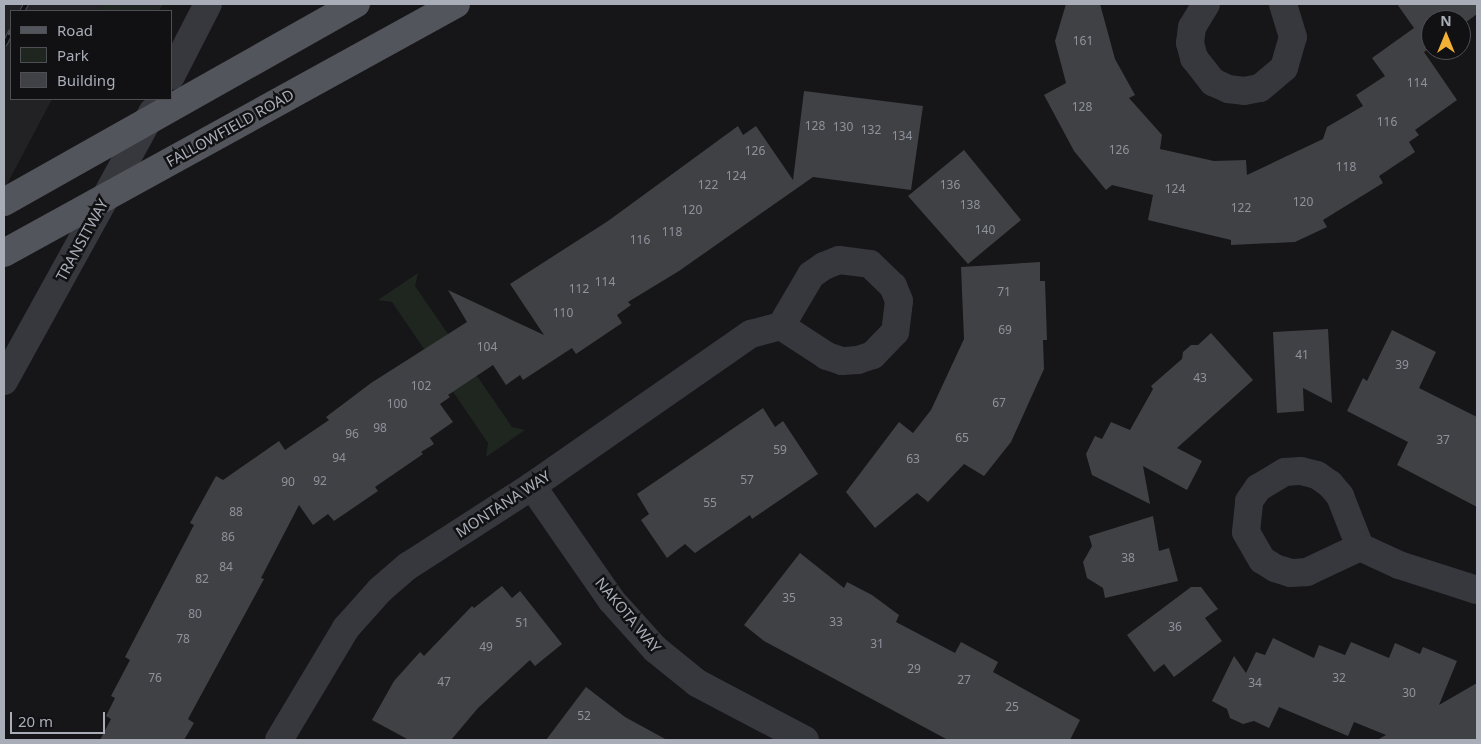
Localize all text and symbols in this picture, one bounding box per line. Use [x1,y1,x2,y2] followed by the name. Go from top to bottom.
[10,10,172,100] legend
[1421,10,1471,60] north arrow
[1440,11,1452,30] text: N
[57,20,93,40] text: Road
[1073,34,1093,48] house number: 161
[57,45,89,65] text: Park
[57,70,115,90] text: Building
[1407,76,1427,90] house number: 114
[163,85,297,171] street label: FALLOWFIELD ROAD
[1072,100,1092,114] house number: 128
[1377,115,1397,129] house number: 116
[805,119,825,133] house number: 128
[833,120,853,134] house number: 130
[861,123,881,137] house number: 132
[892,129,912,143] house number: 134
[1109,143,1129,157] house number: 126
[745,144,765,158] house number: 126
[1336,160,1356,174] house number: 118
[726,169,746,183] house number: 124
[698,178,718,192] house number: 122
[940,178,960,192] house number: 136
[1165,182,1185,196] house number: 124
[1293,195,1313,209] house number: 120
[52,196,112,284] street label: TRANSITWAY
[960,198,980,212] house number: 138
[1231,201,1251,215] house number: 122
[682,203,702,217] house number: 120
[975,223,995,237] house number: 140
[662,225,682,239] house number: 118
[630,233,650,247] house number: 116
[595,275,615,289] house number: 114
[569,282,589,296] house number: 112
[997,285,1011,299] house number: 71
[553,306,573,320] house number: 110
[998,323,1012,337] house number: 69
[477,340,497,354] house number: 104
[1295,348,1309,362] house number: 41
[1395,358,1409,372] house number: 39
[1193,371,1207,385] house number: 43
[411,379,431,393] house number: 102
[992,396,1006,410] house number: 67
[387,397,407,411] house number: 100
[373,421,387,435] house number: 98
[345,427,359,441] house number: 96
[955,431,969,445] house number: 65
[1436,433,1450,447] house number: 37
[773,443,787,457] house number: 59
[332,451,346,465] house number: 94
[906,452,920,466] house number: 63
[452,467,554,541] street label: MONTANA WAY
[740,473,754,487] house number: 57
[313,474,327,488] house number: 92
[281,475,295,489] house number: 90
[703,496,717,510] house number: 55
[229,505,243,519] house number: 88
[221,530,235,544] house number: 86
[1121,551,1135,565] house number: 38
[219,560,233,574] house number: 84
[195,572,209,586] house number: 82
[591,574,665,656] street label: NAKOTA WAY
[782,591,796,605] house number: 35
[188,607,202,621] house number: 80
[829,615,843,629] house number: 33
[515,616,529,630] house number: 51
[1168,620,1182,634] house number: 36
[176,632,190,646] house number: 78
[870,637,884,651] house number: 31
[479,640,493,654] house number: 49
[907,662,921,676] house number: 29
[148,671,162,685] house number: 76
[1332,671,1346,685] house number: 32
[957,673,971,687] house number: 27
[437,675,451,689] house number: 47
[1248,676,1262,690] house number: 34
[1402,686,1416,700] house number: 30
[1005,700,1019,714] house number: 25
[12,702,108,734] scale bar
[577,709,591,723] house number: 52
[18,711,53,731] text: 20 m

